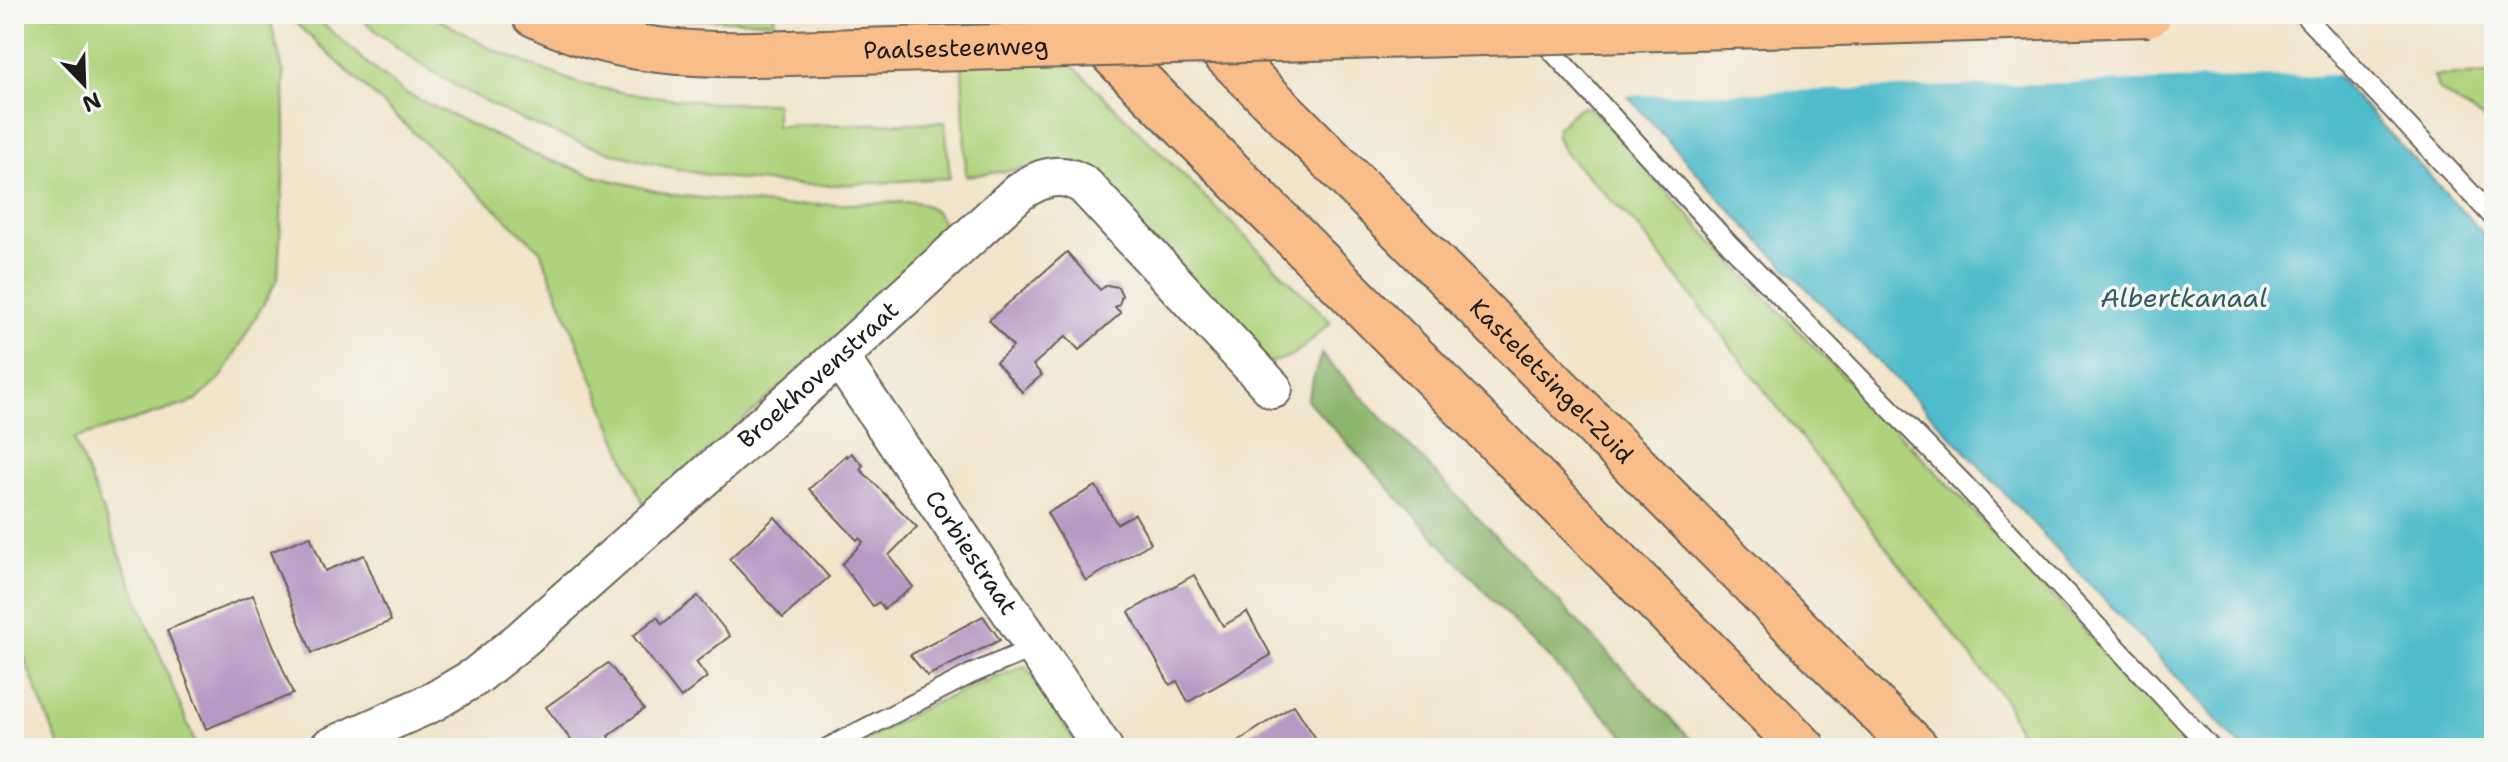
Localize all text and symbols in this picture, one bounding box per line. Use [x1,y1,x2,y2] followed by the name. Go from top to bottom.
[863,30,1049,67] street label: Paalsesteenweg
[44,44,124,124] north arrow
[78,85,105,119] text: N
[2101,280,2267,315] water label: Albertkanaal
[1462,292,1640,471] street label: Kasteletsingel-Zuid
[731,294,906,456] street label: Broekhovenstraat
[917,484,1025,621] street label: Corbiestraat

